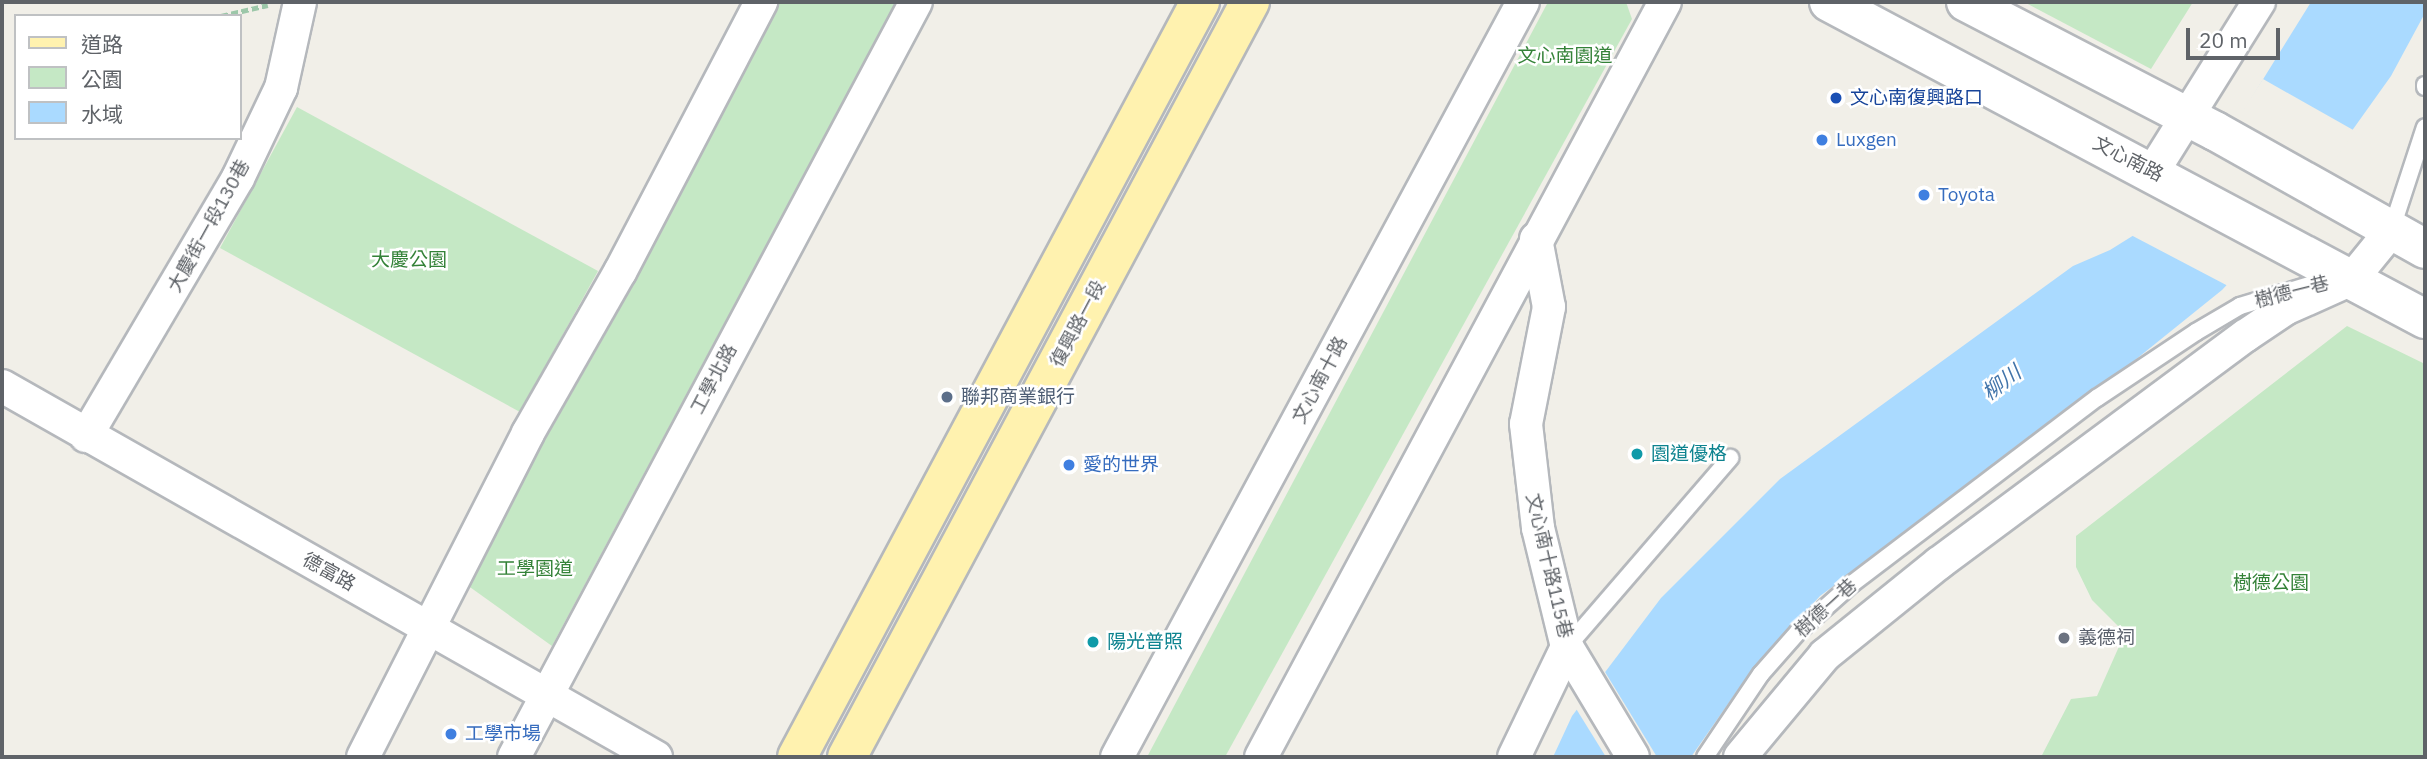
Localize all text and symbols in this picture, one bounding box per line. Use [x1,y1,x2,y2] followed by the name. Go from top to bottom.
[14,14,242,140] legend
[2189,14,2284,58] scale bar
[2199,26,2248,54] text: 20 m
[81,30,123,58] text: 道路
[1518,45,1612,67] park label: 文心南園道
[81,65,123,93] text: 公園
[1850,87,1983,109] place label: 文心南復興路口
[1828,90,1844,106] marker: 文心南復興路口
[81,100,123,128] text: 水域
[1836,129,1897,151] place label: Luxgen
[1814,132,1830,148] marker: Luxgen
[2089,132,2167,186] street label: 文心南路
[163,156,255,296] street label: 大慶街一段130巷
[1938,184,1995,206] place label: Toyota
[1916,187,1932,203] marker: Toyota
[371,249,447,271] park label: 大慶公園
[2252,272,2332,312] street label: 樹德一巷
[1046,277,1110,371] street label: 復興路一段
[1288,333,1352,427] street label: 文心南十路
[686,340,742,418] street label: 工學北路
[1977,359,2025,405] water label: 柳川
[961,386,1075,408] place label: 聯邦商業銀行
[939,389,955,405] marker: 聯邦商業銀行
[1651,443,1727,465] place label: 園道優格
[1629,446,1645,462] marker: 園道優格
[1083,454,1159,476] place label: 愛的世界
[1061,457,1077,473] marker: 愛的世界
[1521,491,1577,641] street label: 文心南十路115巷
[299,548,359,596] street label: 德富路
[497,558,573,580] park label: 工學園道
[2233,572,2309,594] park label: 樹德公園
[1790,574,1862,642] street label: 樹德一巷
[2078,627,2135,649] place label: 義德祠
[2056,630,2072,646] marker: 義德祠
[1107,631,1183,653] place label: 陽光普照
[1085,634,1101,650] marker: 陽光普照
[465,723,541,745] place label: 工學市場
[443,726,459,742] marker: 工學市場

